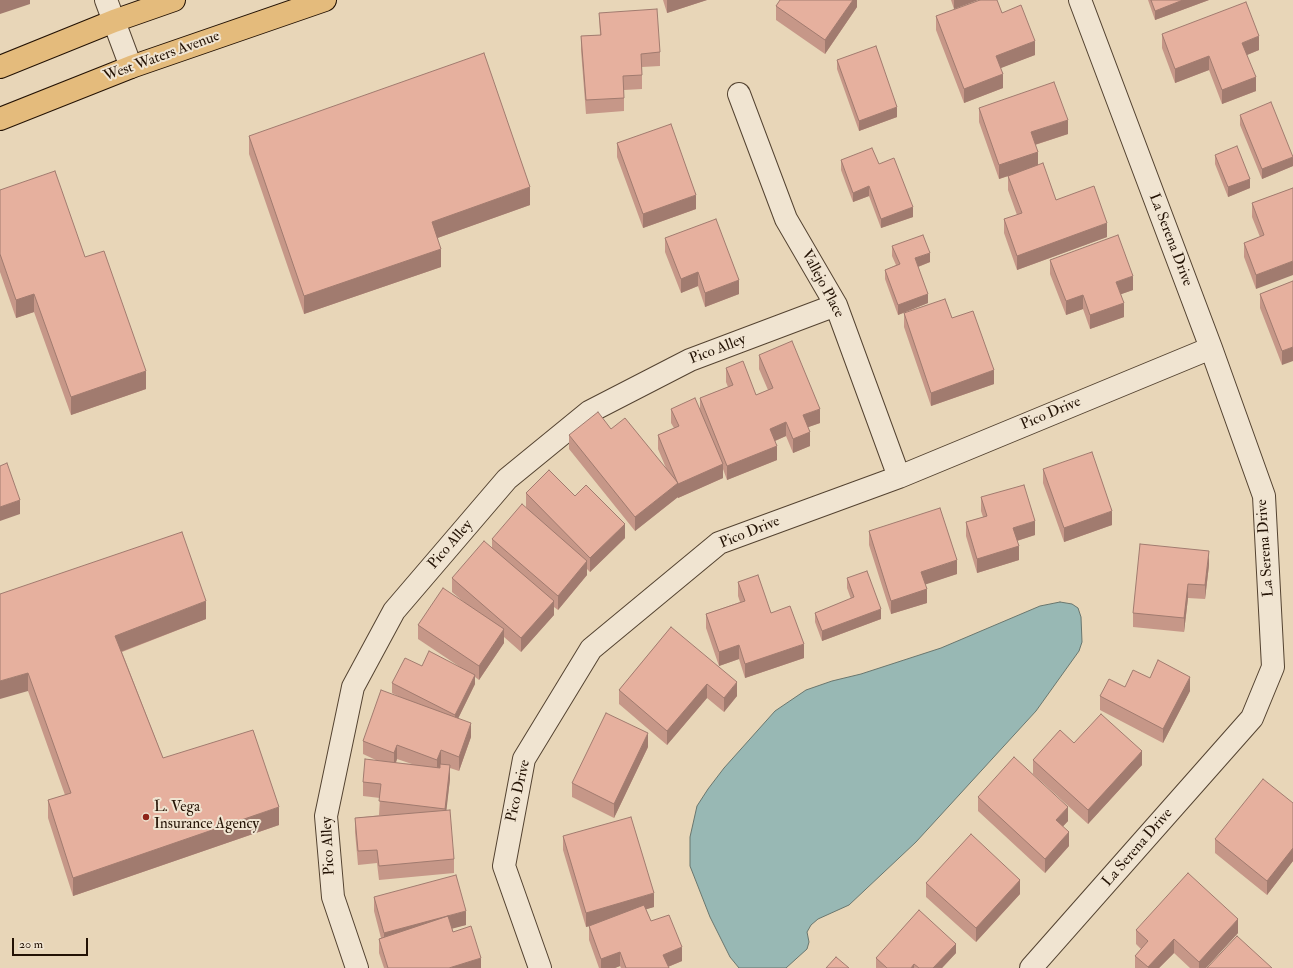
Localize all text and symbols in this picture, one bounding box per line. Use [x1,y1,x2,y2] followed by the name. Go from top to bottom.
[102,28,222,86] street label: West Waters Avenue
[1144,191,1196,289] street label: La Serena Drive
[797,247,847,321] street label: Vallejo Place
[687,331,749,369] street label: Pico Alley
[1018,393,1084,435] street label: Pico Drive
[1254,498,1278,598] street label: La Serena Drive
[717,513,783,553] street label: Pico Drive
[425,517,477,573] street label: Pico Alley
[503,758,535,824] street label: Pico Drive
[154,799,259,834] place label: L. Vega Insurance Agency
[1099,805,1177,891] street label: La Serena Drive
[141,812,151,822] marker: L. Vega Insurance Agency
[318,816,340,876] street label: Pico Alley
[14,930,90,956] scale bar
[19,937,43,952] text: 20 m

